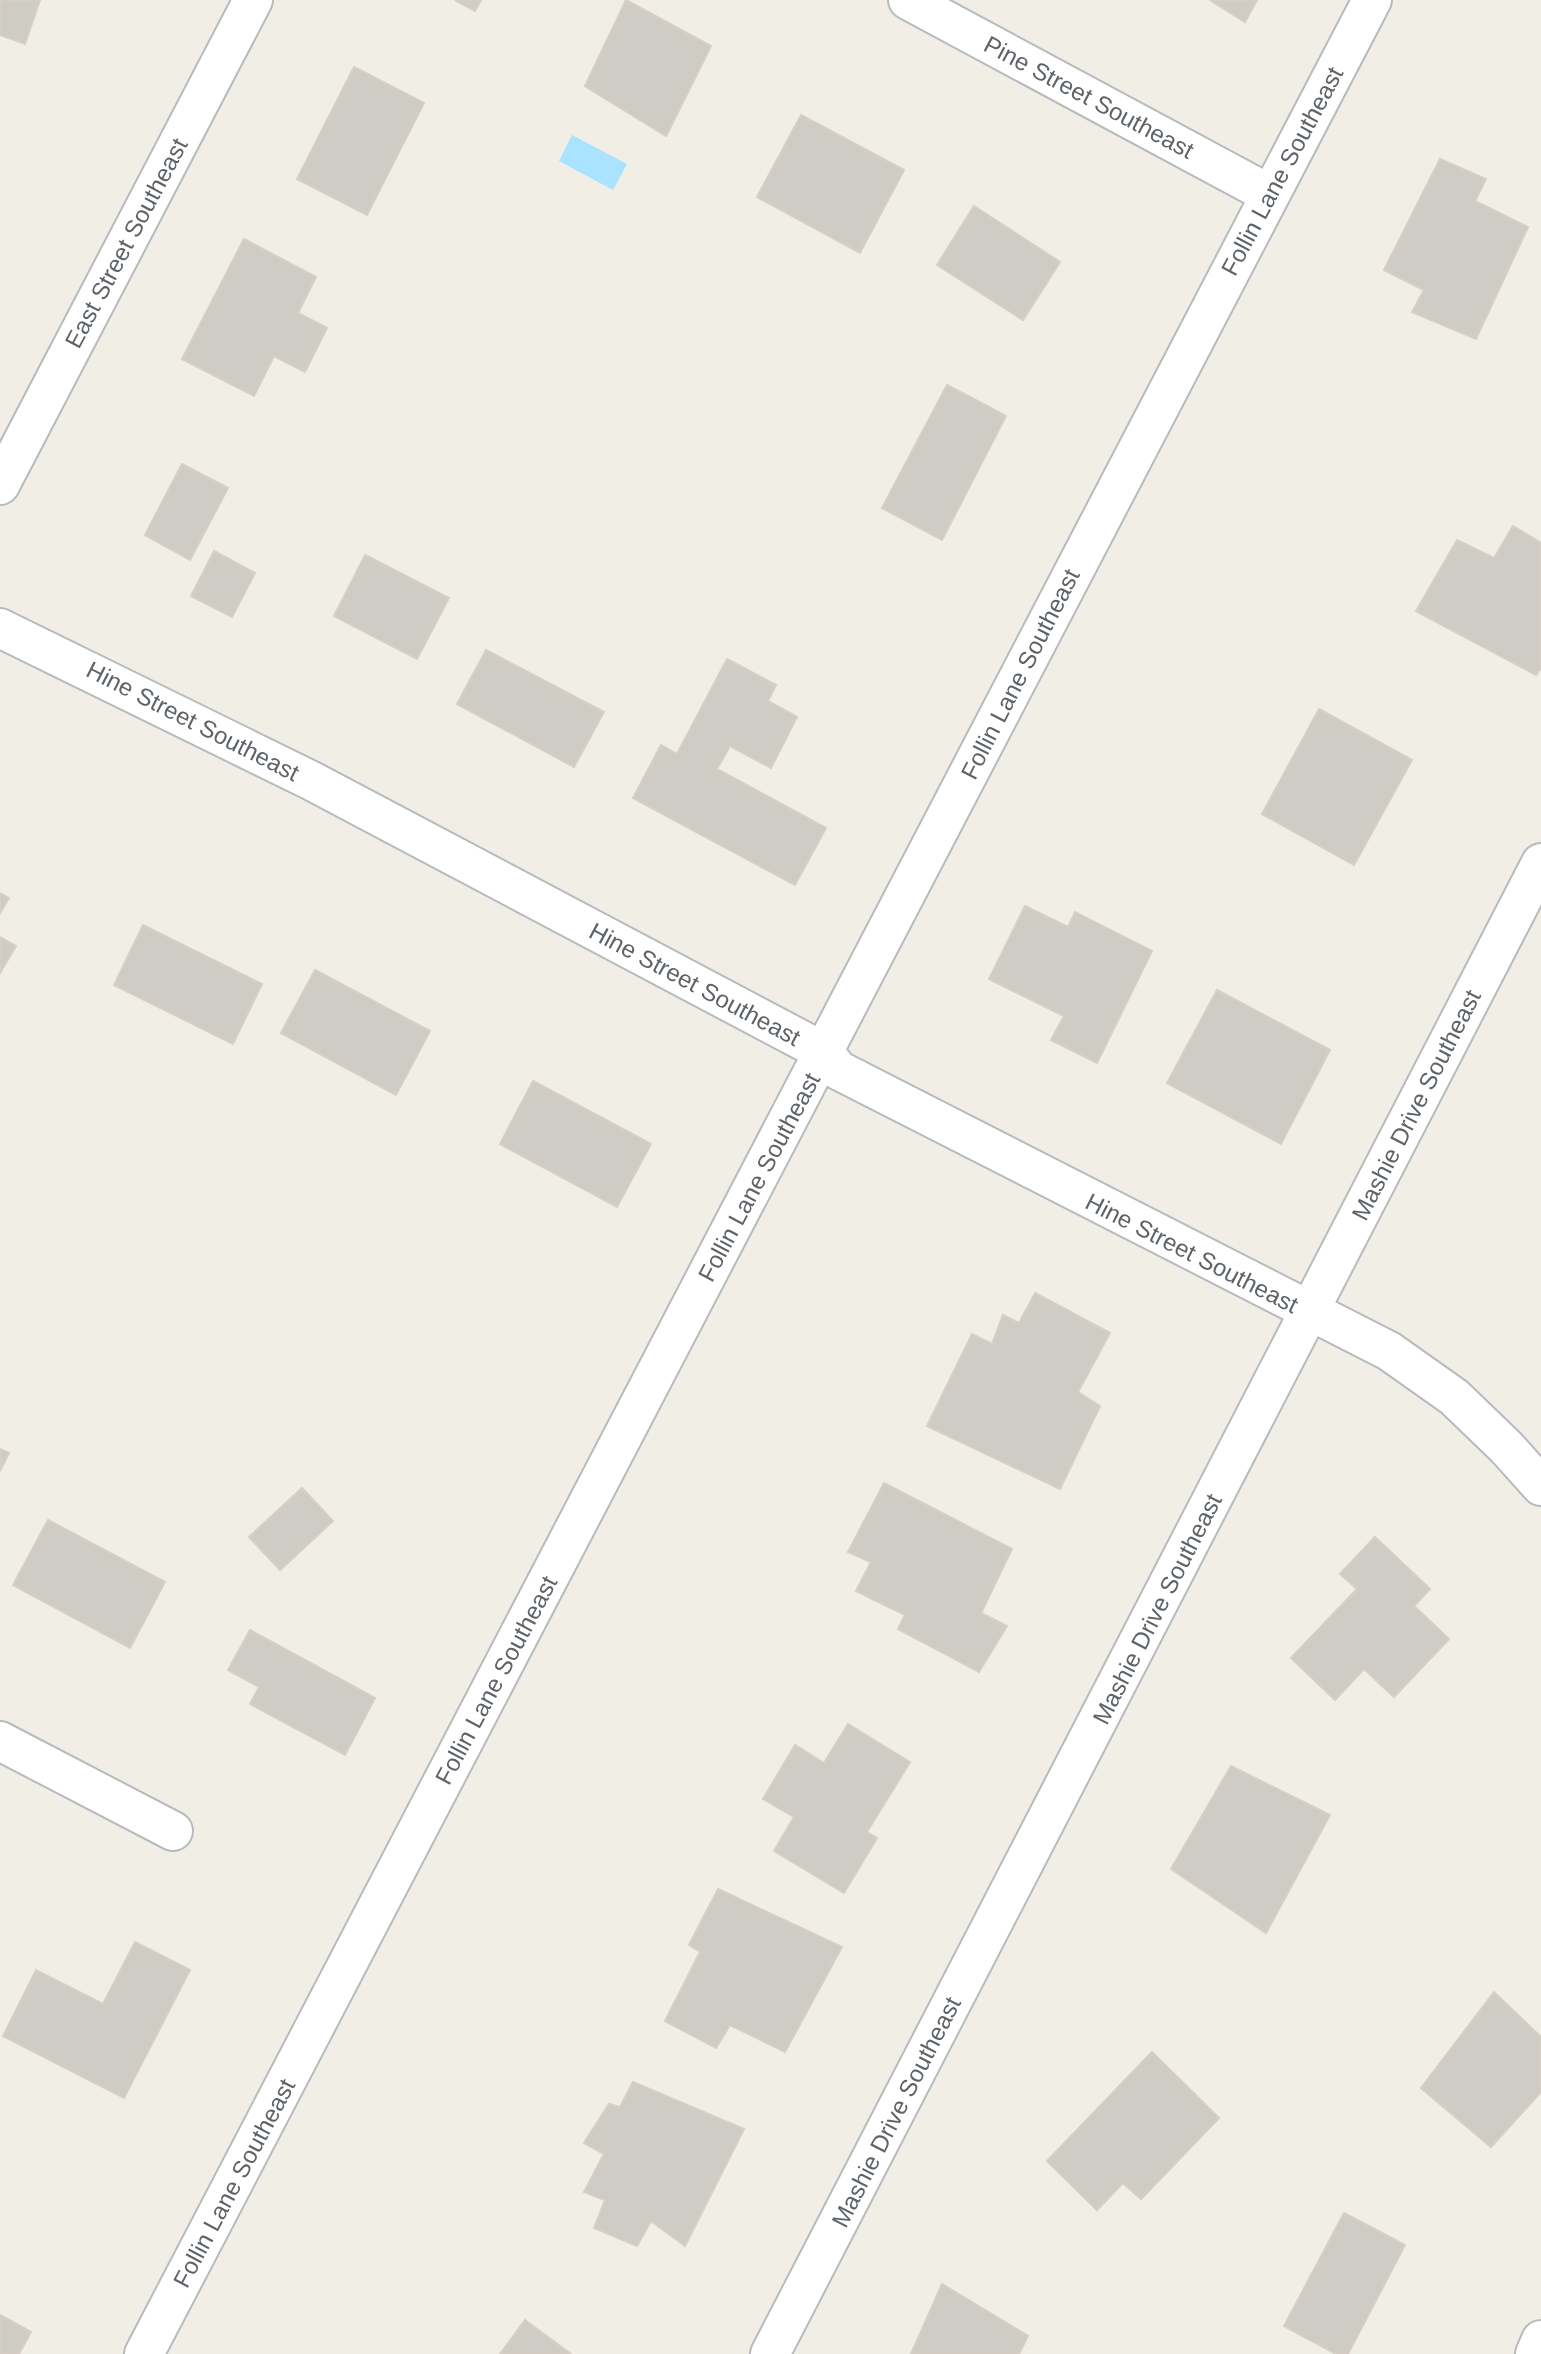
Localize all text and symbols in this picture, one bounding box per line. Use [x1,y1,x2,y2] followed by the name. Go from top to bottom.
[980,30,1199,164] street label: Pine Street Southeast
[1216,62,1349,280] street label: Follin Lane Southeast
[59,133,193,352] street label: East Street Southeast
[955,564,1085,784] street label: Follin Lane Southeast
[82,656,304,786] street label: Hine Street Southeast
[585,917,805,1051] street label: Hine Street Southeast
[1346,985,1486,1225] street label: Mashie Drive Southeast
[693,1068,826,1286] street label: Follin Lane Southeast
[1081,1188,1303,1318] street label: Hine Street Southeast
[1087,1489,1227,1729] street label: Mashie Drive Southeast
[430,1571,563,1789] street label: Follin Lane Southeast
[826,1992,966,2232] street label: Mashie Drive Southeast
[168,2074,301,2292] street label: Follin Lane Southeast

